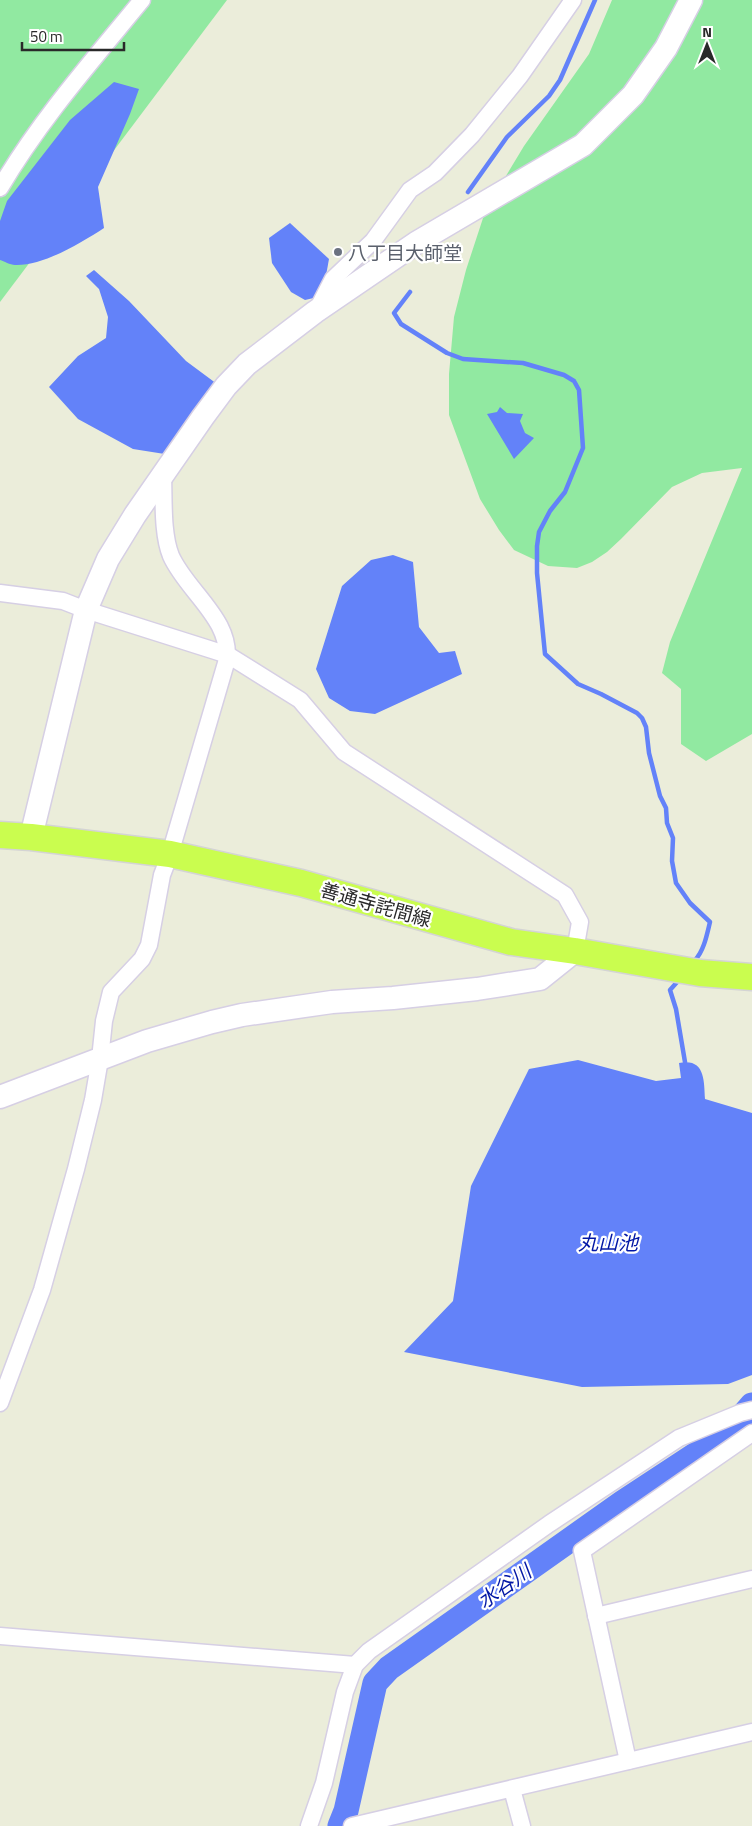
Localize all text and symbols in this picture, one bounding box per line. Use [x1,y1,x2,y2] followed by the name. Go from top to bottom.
[22,20,125,52] scale bar
[682,20,732,70] north arrow
[702,21,712,42] text: N
[30,25,63,48] text: 50 m
[348,238,462,267] place label: 八丁目大師堂
[332,246,344,258] marker: 八丁目大師堂
[317,874,435,934] street label: 善通寺詫間線
[578,1227,640,1258] water label: 丸山池
[471,1555,539,1616] water label: 水谷川

